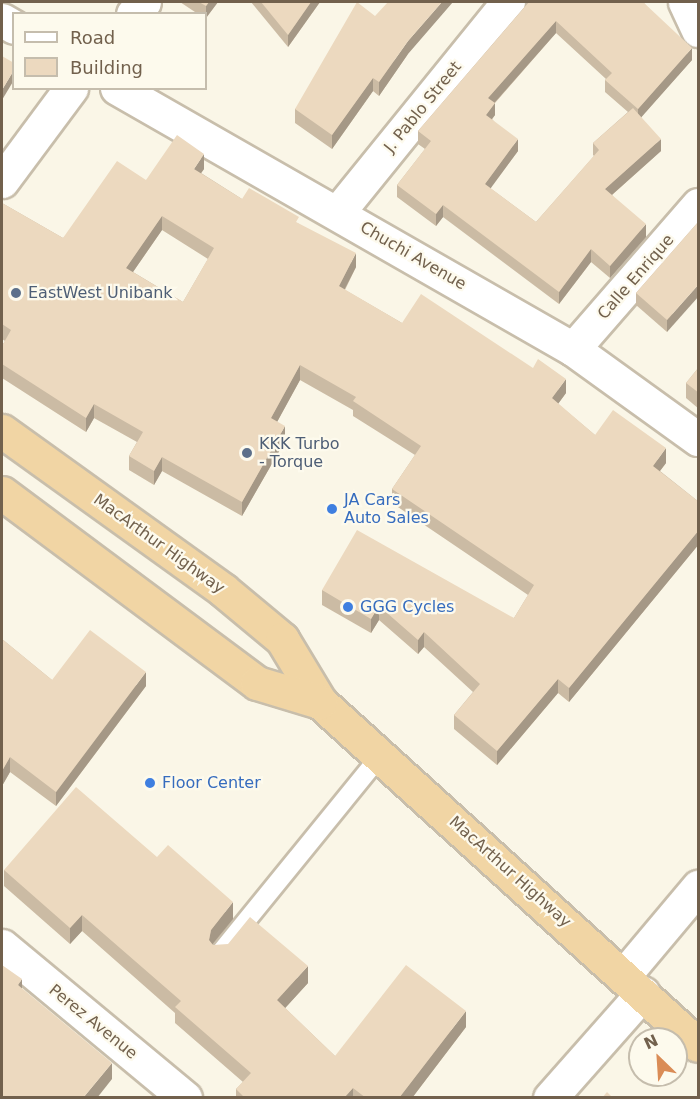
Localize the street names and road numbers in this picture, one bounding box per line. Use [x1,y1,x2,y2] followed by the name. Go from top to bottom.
[380,58,466,156] street label: J. Pablo Street
[357,218,469,294] street label: Chuchi Avenue
[594,231,678,323] street label: Calle Enrique
[90,490,228,598] street label: MacArthur Highway
[445,812,575,932] street label: MacArthur Highway
[45,981,141,1063] street label: Perez Avenue

